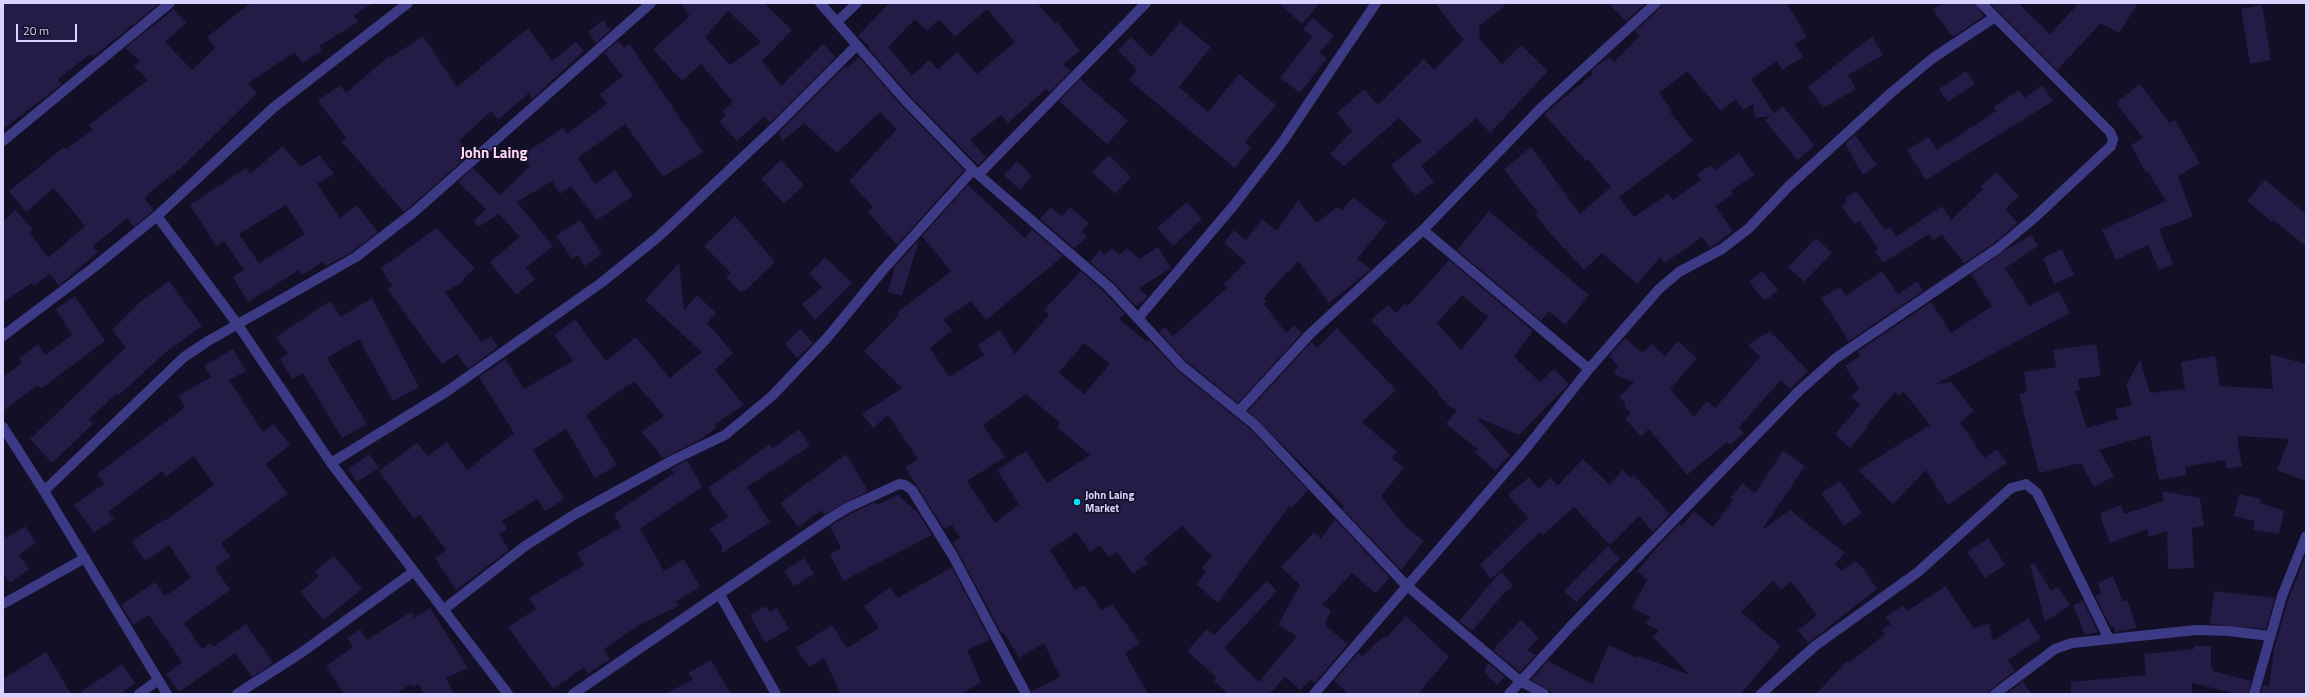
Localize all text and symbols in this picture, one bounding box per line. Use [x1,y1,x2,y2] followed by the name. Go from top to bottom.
[18,16,79,42] scale bar
[23,21,49,40] text: 20 m
[460,145,528,163] district label: John Laing
[1085,489,1134,515] place label: John Laing Market
[1072,497,1082,507] marker: John Laing Market

